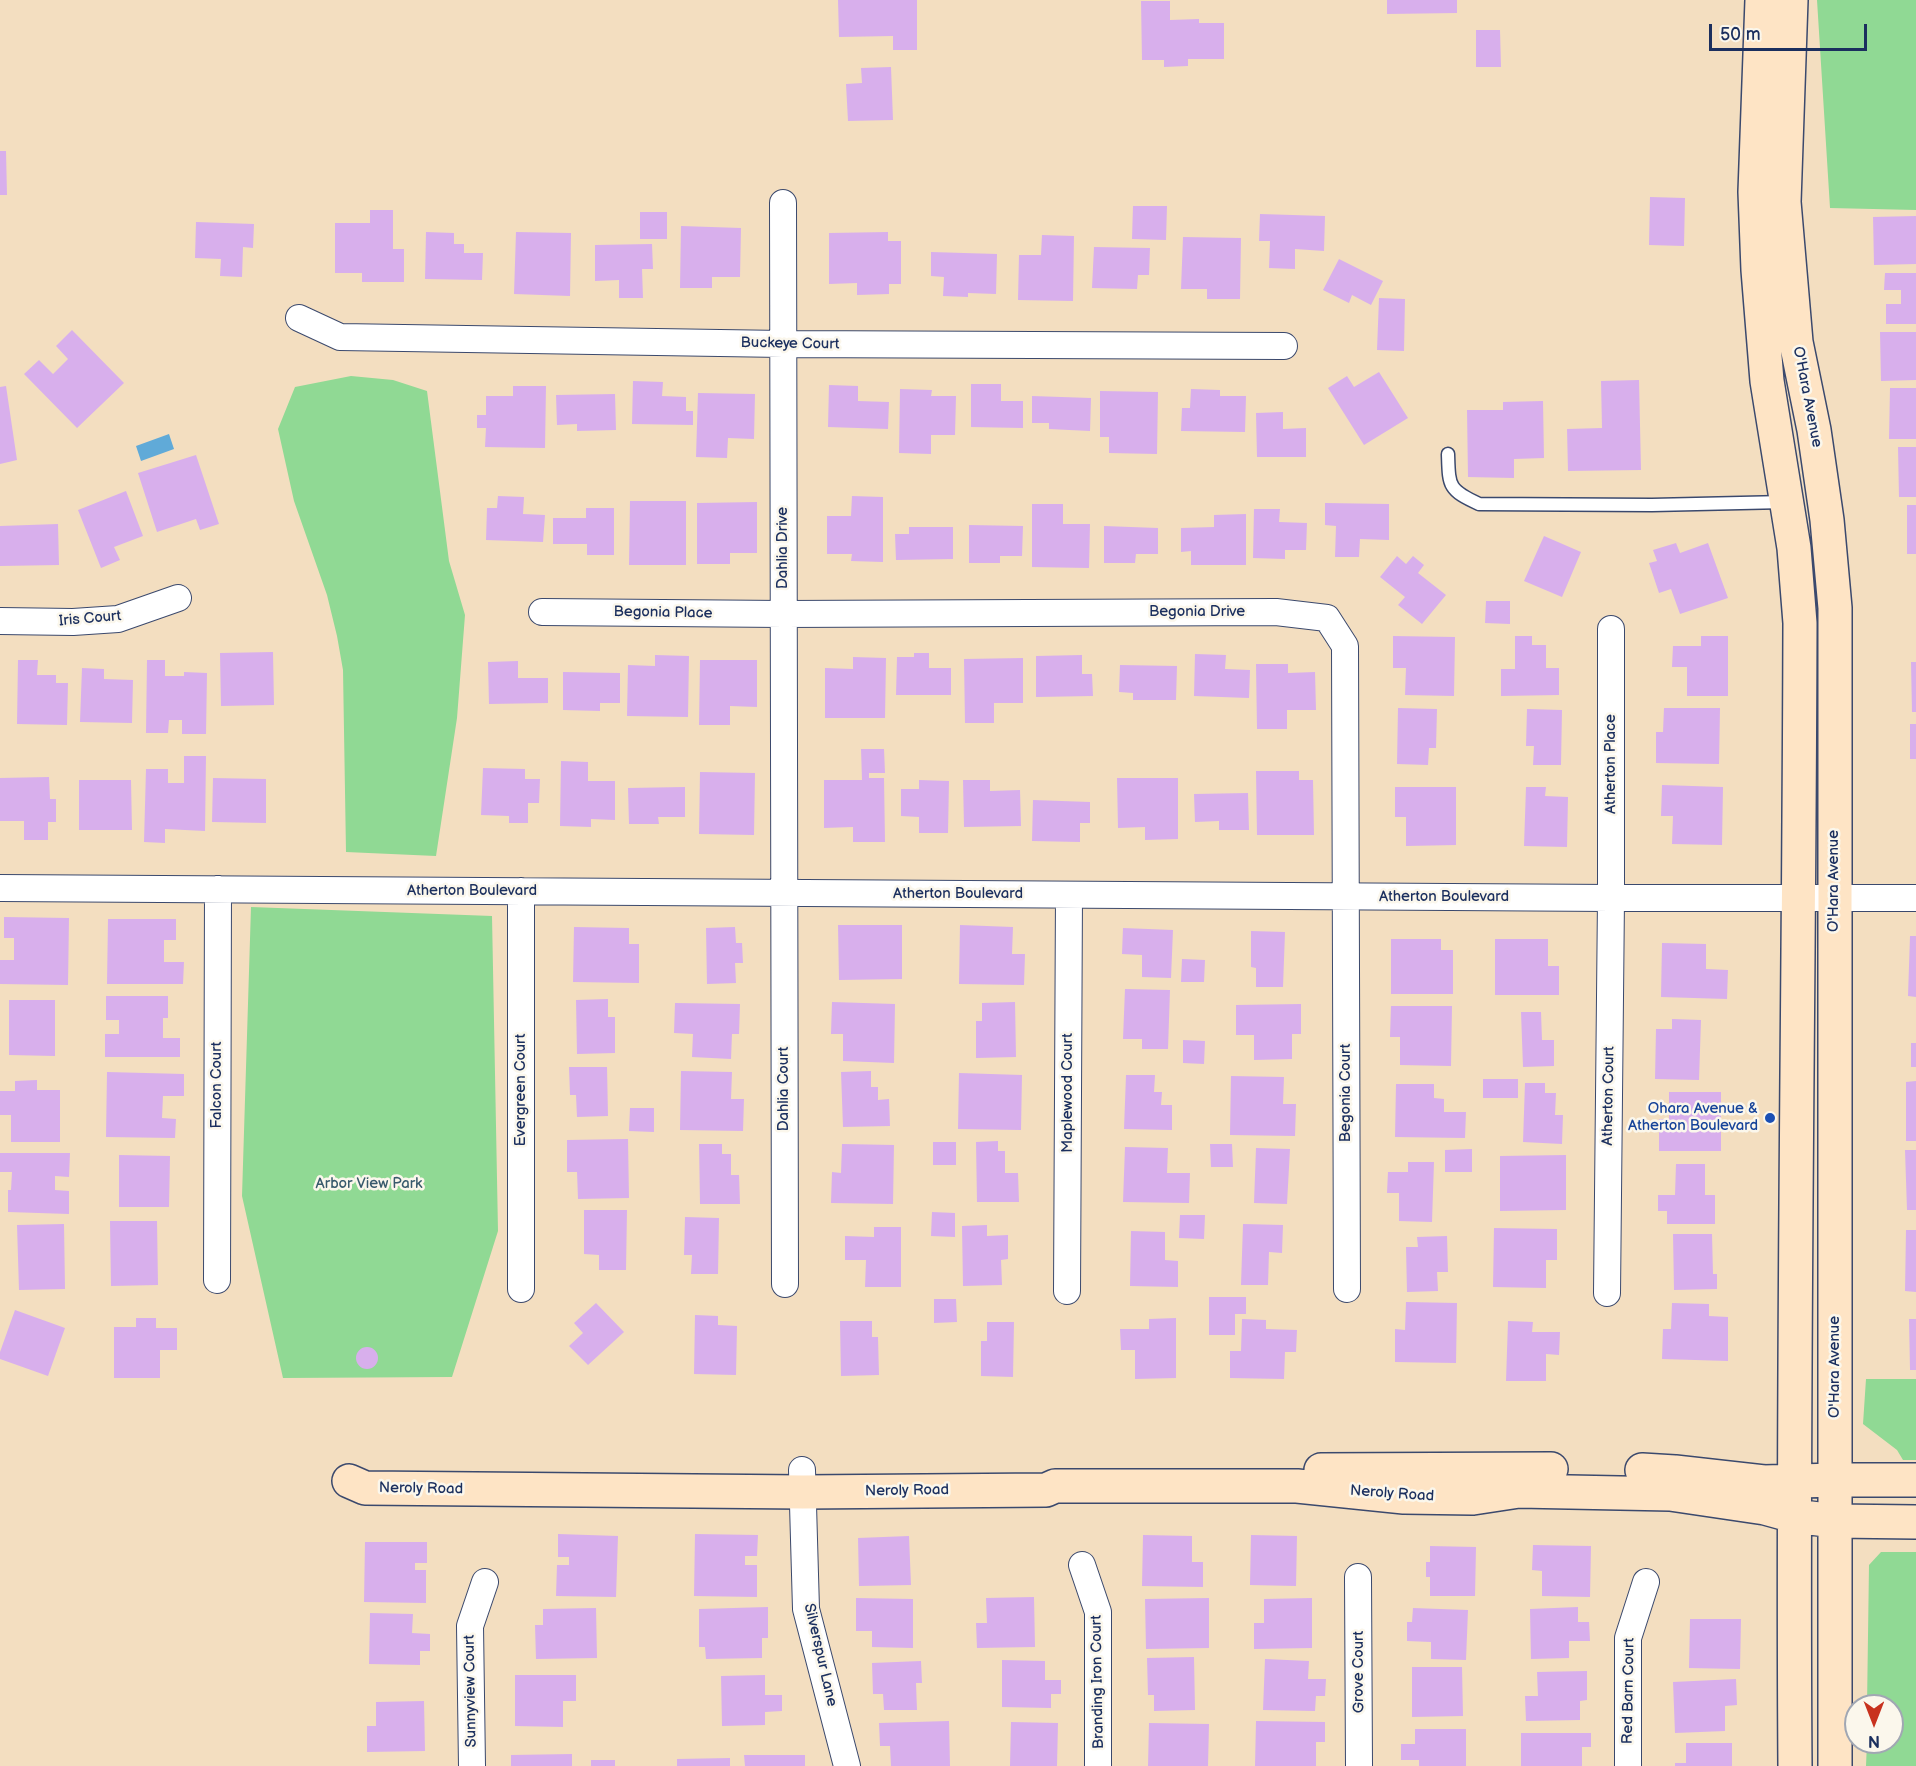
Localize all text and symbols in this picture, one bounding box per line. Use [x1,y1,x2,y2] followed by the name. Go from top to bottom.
[1712,12,1870,50] scale bar
[1720,24,1761,45] text: 50 m
[740,334,840,354] street label: Buckeye Court
[1788,345,1826,449] street label: O'Hara Avenue
[774,507,792,589] street label: Dahlia Drive
[613,603,713,623] street label: Begonia Place
[1149,603,1245,621] street label: Begonia Drive
[58,607,122,631] street label: Iris Court
[1602,714,1620,814] street label: Atherton Place
[1825,830,1843,932] street label: O'Hara Avenue
[407,882,537,900] street label: Atherton Boulevard
[893,885,1023,903] street label: Atherton Boulevard
[1379,888,1509,906] street label: Atherton Boulevard
[1059,1033,1077,1153] street label: Maplewood Court
[512,1034,530,1146] street label: Evergreen Court
[208,1042,226,1128] street label: Falcon Court
[1337,1044,1355,1142] street label: Begonia Court
[1599,1046,1619,1146] street label: Atherton Court
[775,1047,793,1131] street label: Dahlia Court
[1628,1100,1758,1135] place label: Ohara Avenue & Atherton Boulevard
[1763,1111,1777,1125] marker: Ohara Avenue & Atherton Boulevard
[316,1175,422,1193] park label: Arbor View Park
[1826,1316,1844,1418] street label: O'Hara Avenue
[379,1479,463,1499] street label: Neroly Road
[865,1481,949,1501] street label: Neroly Road
[1349,1482,1435,1506] street label: Neroly Road
[799,1602,841,1708] street label: Silverspur Lane
[1088,1615,1108,1749] street label: Branding Iron Court
[1350,1631,1368,1713] street label: Grove Court
[461,1635,481,1747] street label: Sunnyview Court
[1619,1638,1639,1744] street label: Red Barn Court
[1844,1694,1904,1754] north arrow
[1868,1731,1880,1750] text: N

